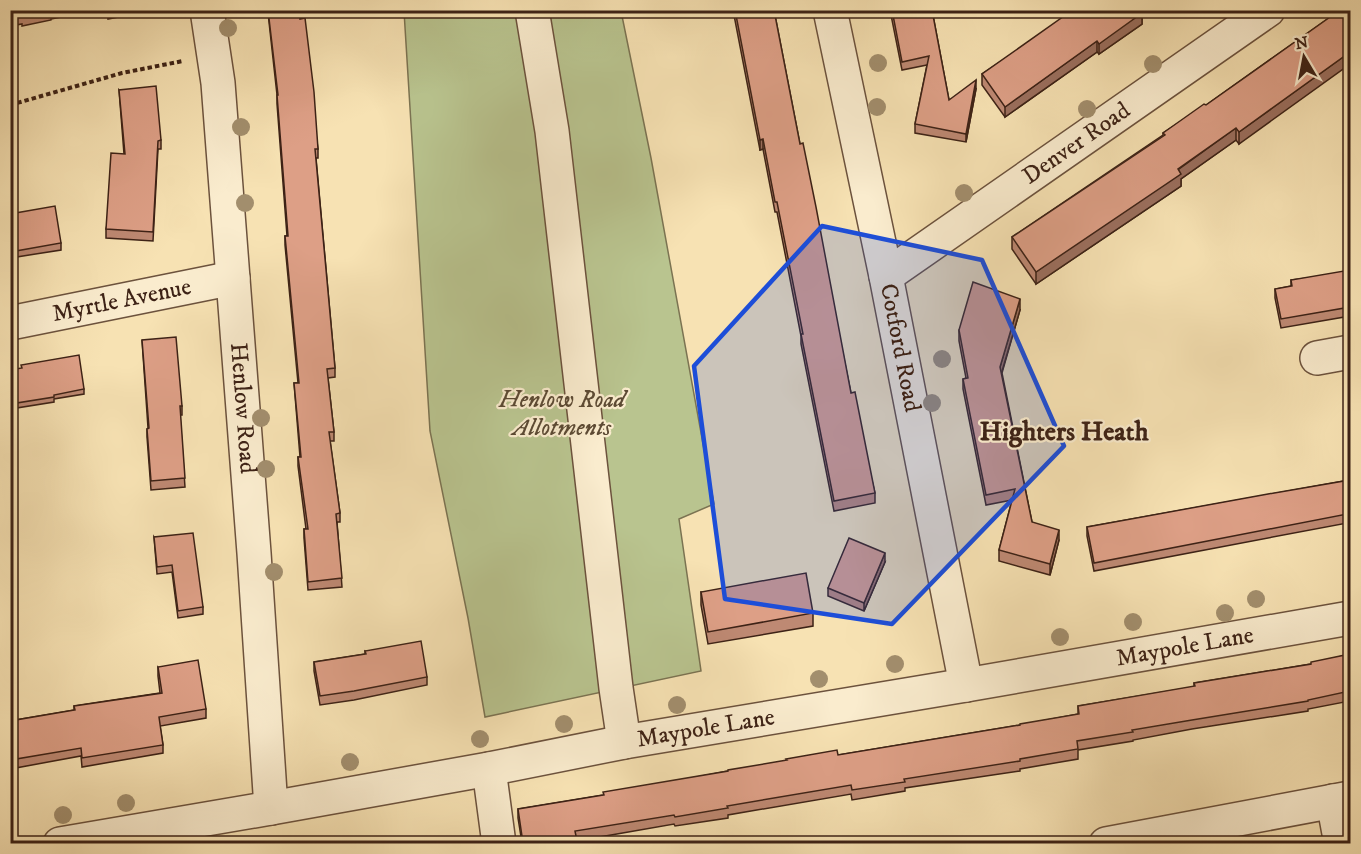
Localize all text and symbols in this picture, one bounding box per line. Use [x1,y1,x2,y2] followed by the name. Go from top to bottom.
[1274,27,1334,87] north arrow
[1293,32,1310,54] text: N
[1017,96,1136,191] street label: Denver Road
[50,272,194,329] street label: Myrtle Avenue
[873,281,927,415] street label: Cotford Road
[223,342,263,475] street label: Henlow Road
[498,385,629,443] park label: Henlow Road Allotments
[979,415,1149,449] district label: Highters Heath
[1114,620,1256,674] street label: Maypole Lane
[635,702,777,755] street label: Maypole Lane

